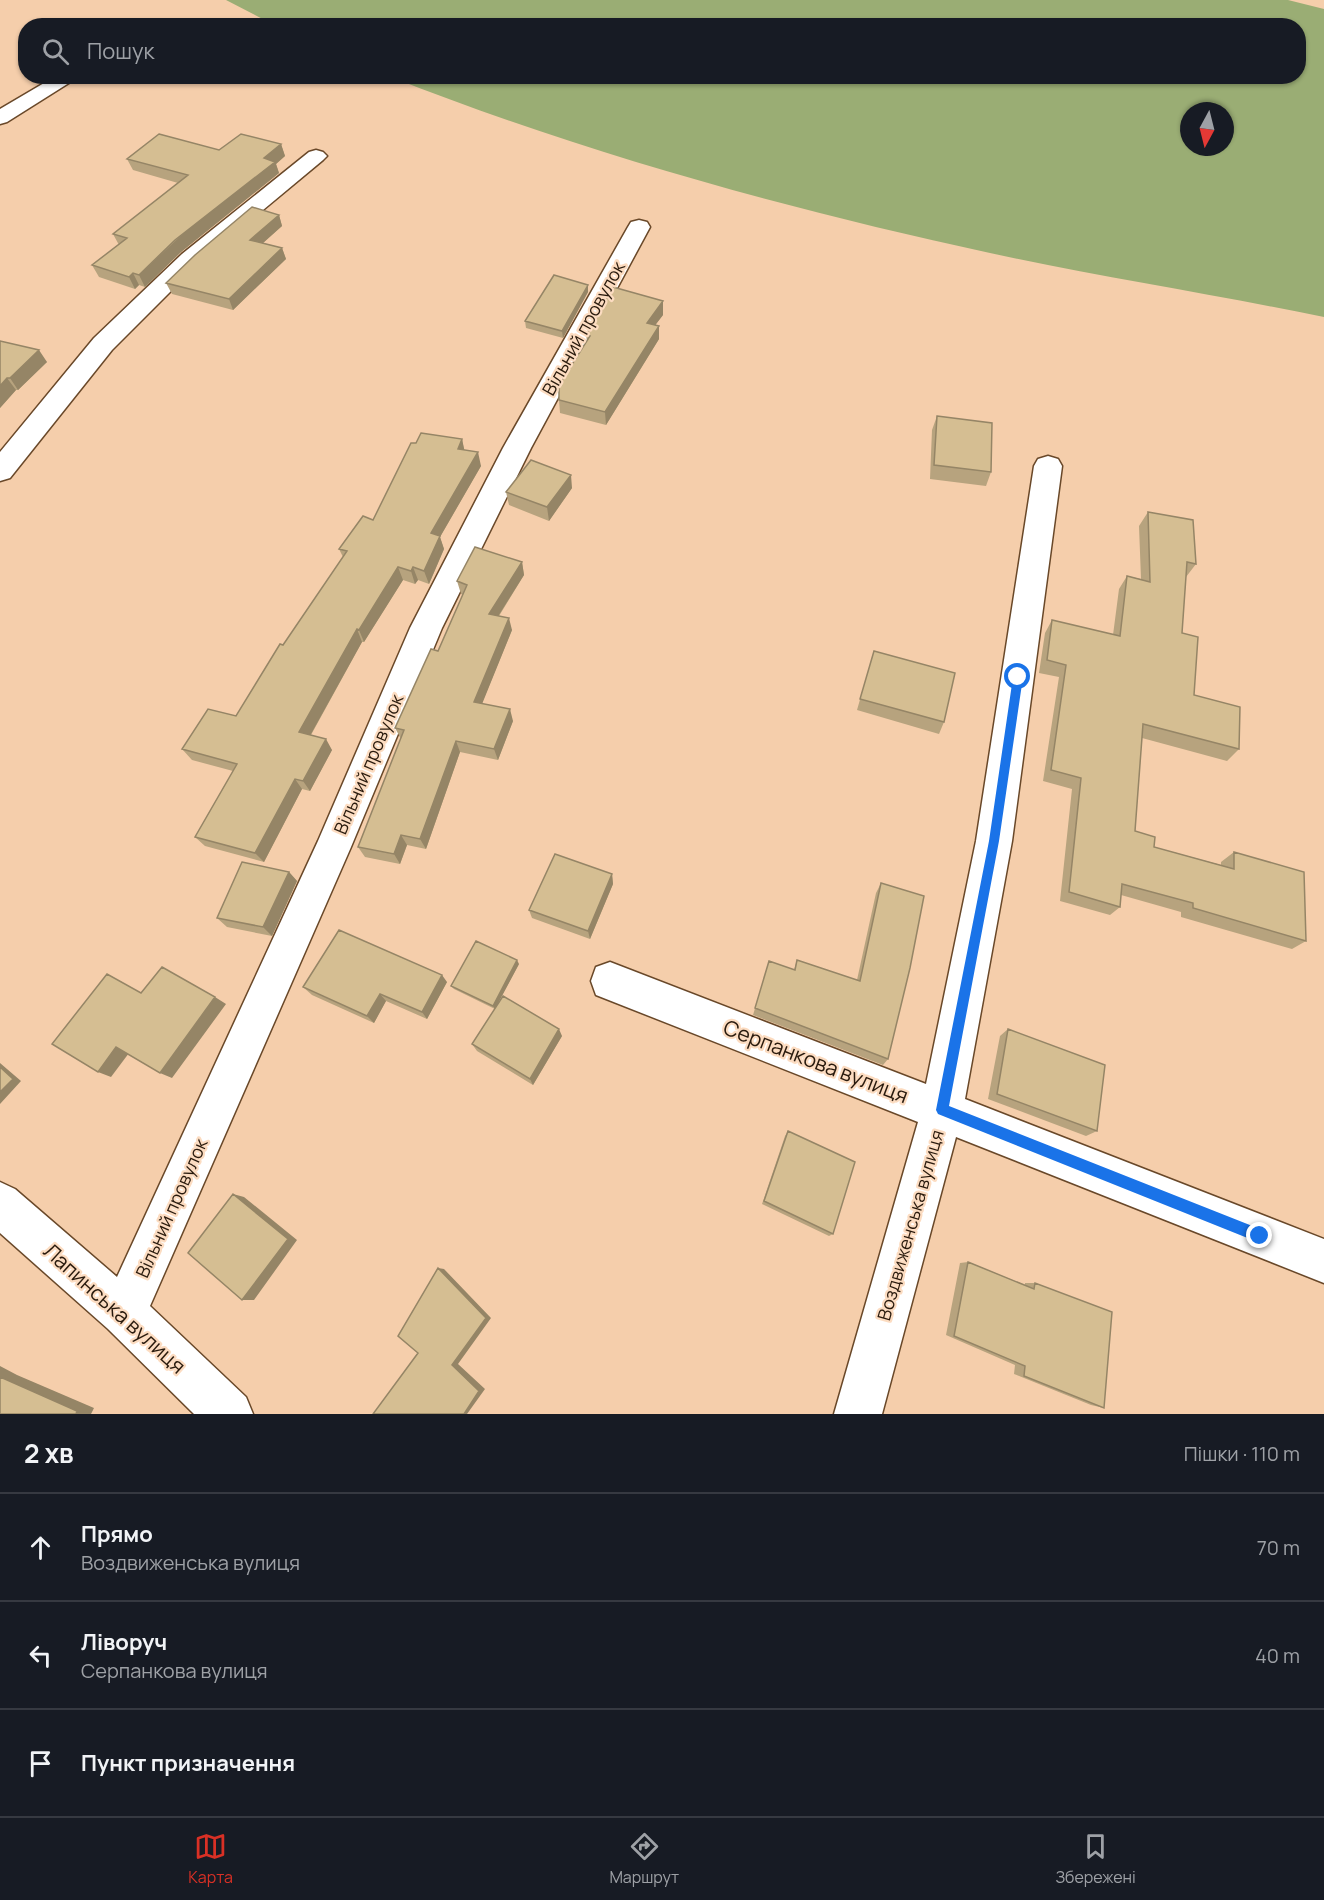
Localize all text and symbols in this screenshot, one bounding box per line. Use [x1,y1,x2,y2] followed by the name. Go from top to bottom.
[18,18,1306,84] search box
[39,35,72,68] icon: search
[87,36,154,66] text: Пошук
[1180,102,1234,156] north arrow
[536,256,630,399] street label: Вільний провулок
[1004,663,1030,689] route start
[328,689,409,838] street label: Вільний провулок
[719,1013,913,1109] street label: Серпанкова вулиця
[871,1127,949,1323] street label: Воздвиженська вулиця
[130,1134,213,1281] street label: Вільний провулок
[1246,1222,1272,1248] route end
[38,1237,192,1379] street label: Лапинська вулиця
[24,1435,74,1471] text: 2 хв
[1184,1440,1300,1467] text: Пішки · 110 m
[81,1519,153,1549] text: Прямо
[24,1531,57,1564] icon: ahead
[1257,1534,1300,1561] text: 70 m
[81,1549,300,1576] text: Воздвиженська вулиця
[81,1627,167,1657] text: Ліворуч
[24,1639,57,1672] icon: left
[1255,1642,1300,1669] text: 40 m
[81,1657,268,1684] text: Серпанкова вулиця
[24,1747,57,1780] icon: arrive
[81,1748,295,1778] text: Пункт призначення
[188,1830,233,1888] tab: Карта
[609,1830,679,1888] tab: Маршрут
[1056,1830,1136,1888] tab: Збережені

